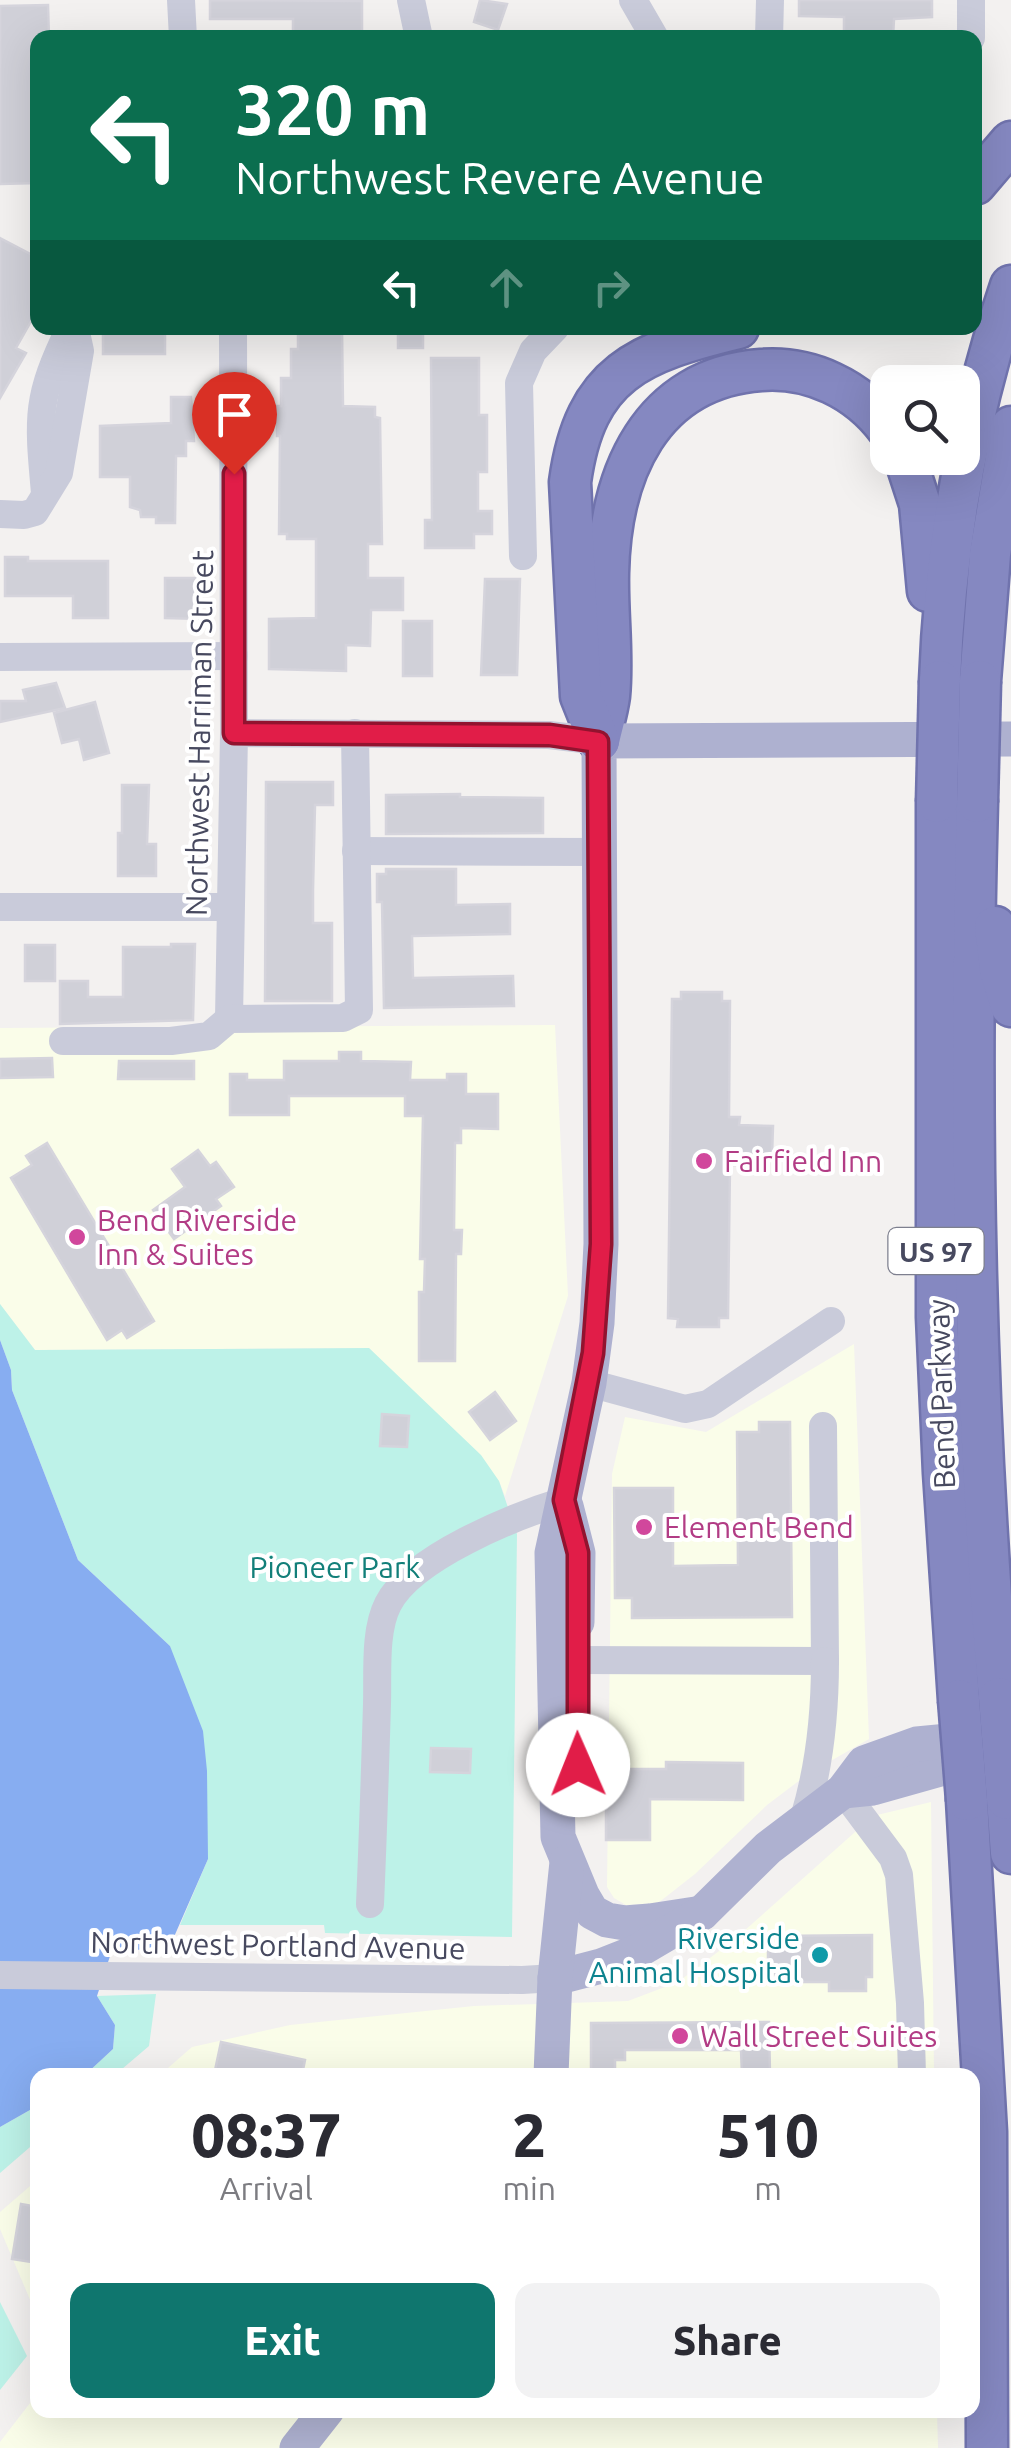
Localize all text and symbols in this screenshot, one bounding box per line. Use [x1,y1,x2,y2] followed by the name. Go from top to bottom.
[70,70,200,200] icon: left
[235,70,430,148] text: 320 m
[235,152,764,203] text: Northwest Revere Avenue
[374,260,429,315] icon: left
[479,260,534,315] icon: ahead
[584,260,639,315] icon: right
[870,365,980,475] map controls
[870,365,980,475] button: search
[192,372,277,475] pin
[207,387,262,442] icon: arrive
[179,549,219,916] street label: Northwest Harriman Street
[724,1144,882,1178] place label: Fairfield Inn
[693,1150,715,1172] marker: Fairfield Inn
[97,1203,297,1271] place label: Bend Riverside Inn & Suites
[66,1226,88,1248] marker: Bend Riverside Inn & Suites
[888,1228,984,1274] road number: US 97
[921,1298,961,1490] street label: Bend Parkway
[664,1510,854,1544] place label: Element Bend
[633,1516,655,1538] marker: Element Bend
[250,1550,420,1584] park label: Pioneer Park
[526,1713,630,1817] position arrow
[589,1921,800,1989] place label: Riverside Animal Hospital
[90,1925,466,1965] street label: Northwest Portland Avenue
[809,1944,831,1966] marker: Riverside Animal Hospital
[700,2019,937,2053] place label: Wall Street Suites
[669,2025,691,2047] marker: Wall Street Suites
[191,2101,341,2168] text: 08:37
[512,2101,546,2168] text: 2
[717,2101,819,2168] text: 510
[220,2170,313,2206] text: Arrival
[502,2170,556,2206] text: min
[754,2170,782,2206] text: m
[70,2283,495,2398] button: Exit
[515,2283,940,2398] button: Share

